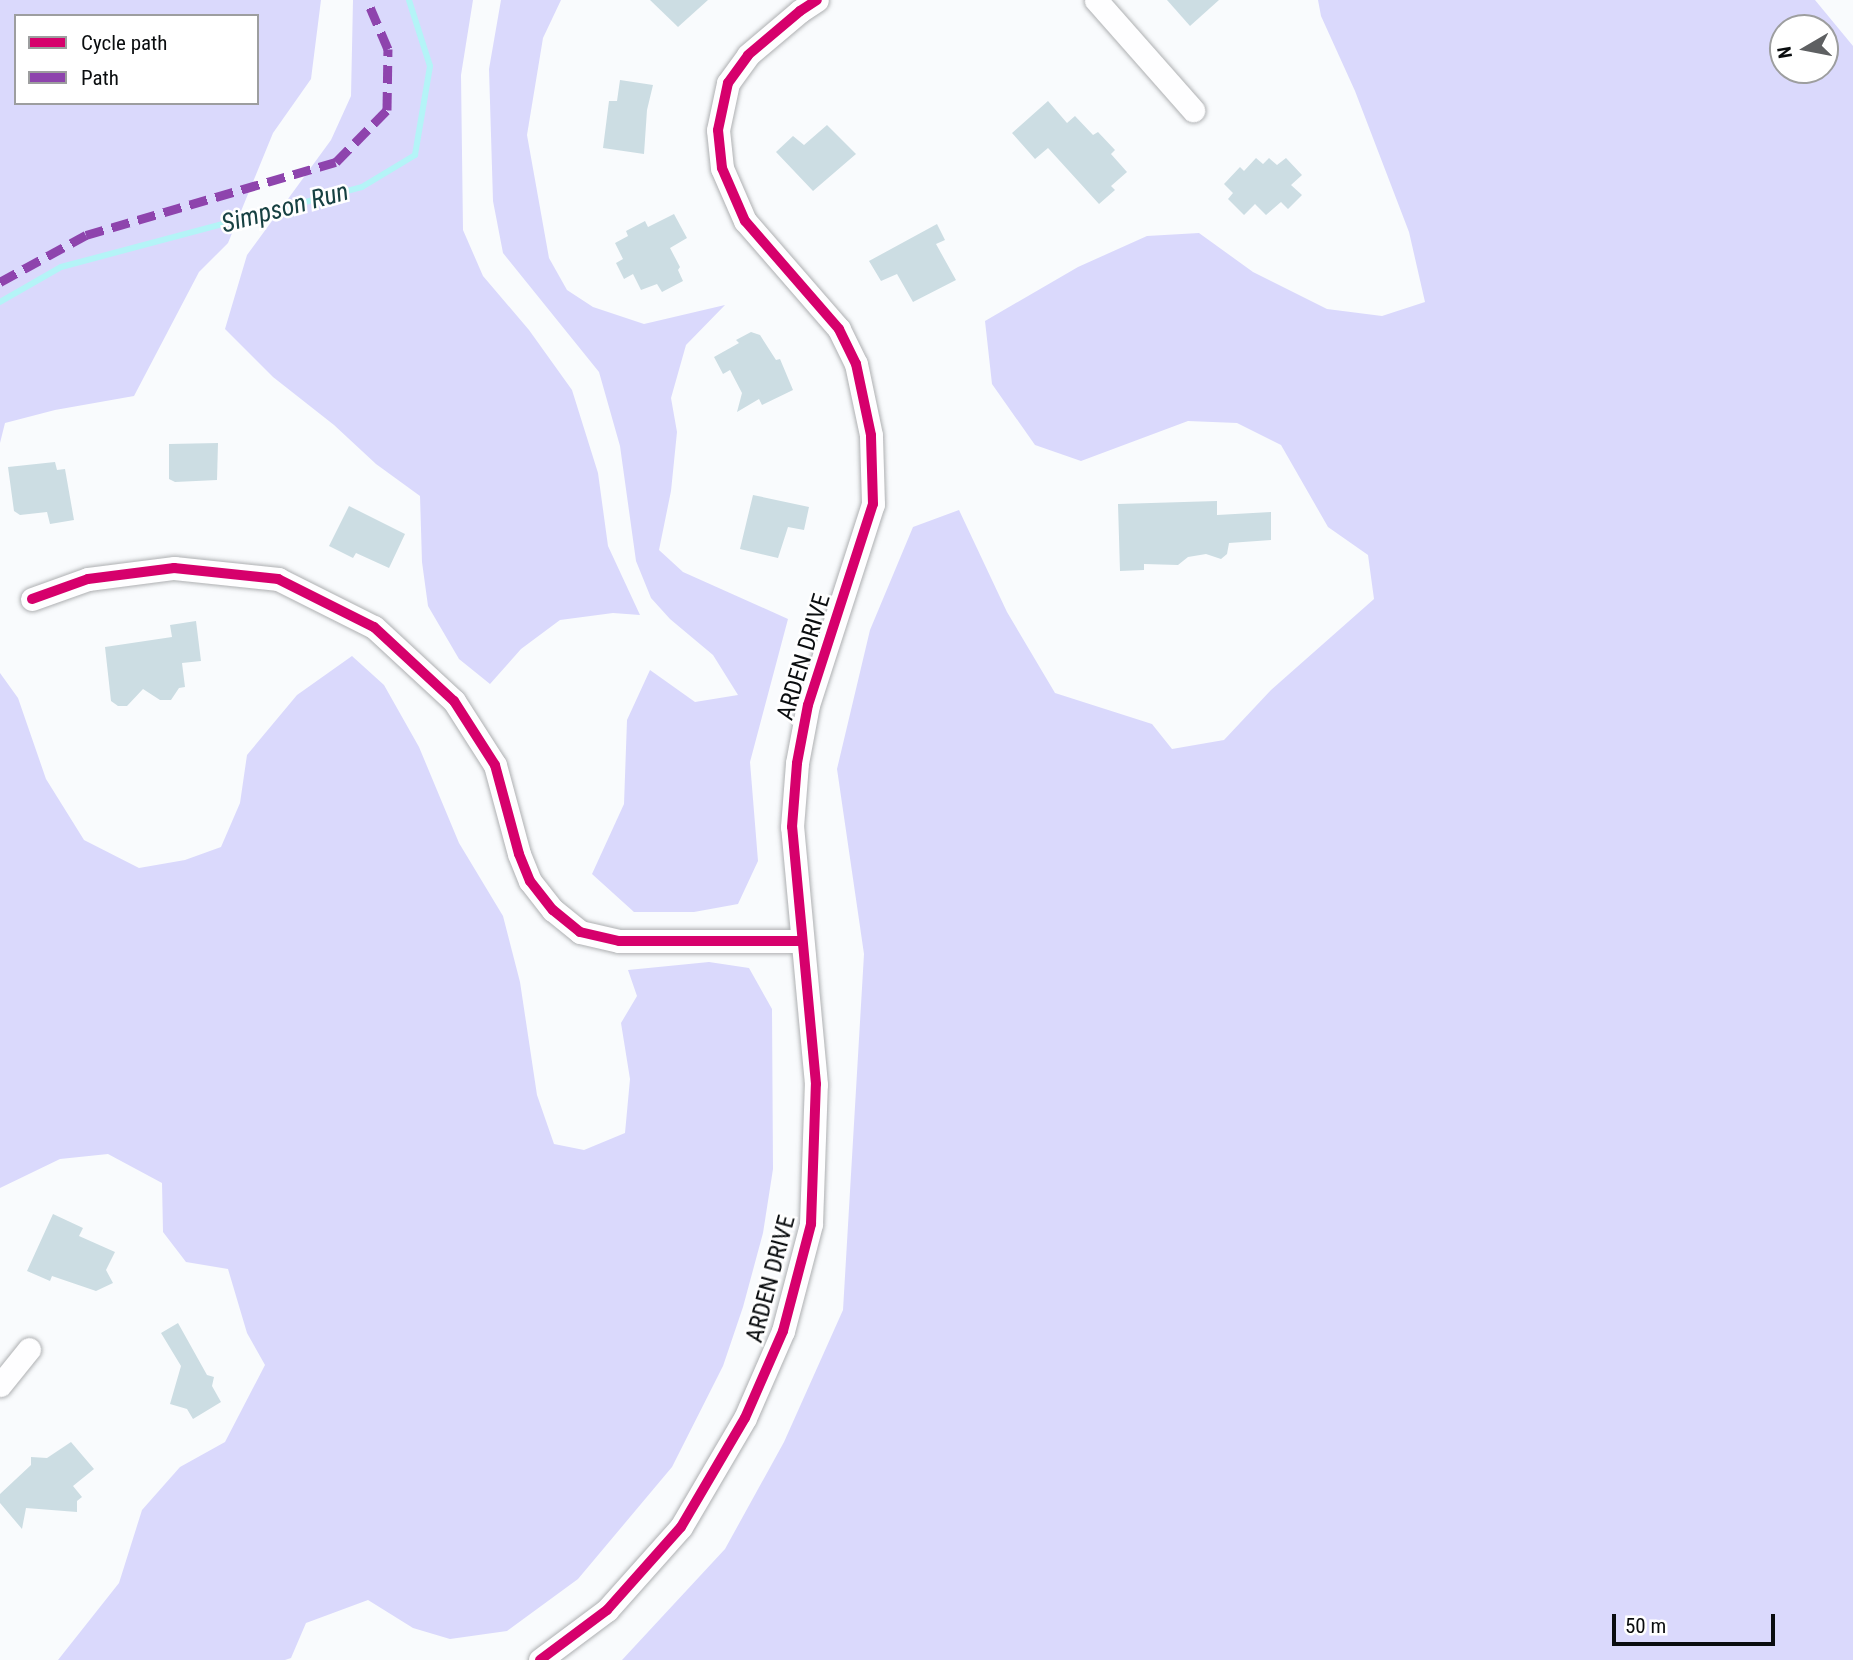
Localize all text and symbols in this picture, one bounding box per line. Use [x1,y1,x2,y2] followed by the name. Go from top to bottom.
[14,14,259,105] legend
[1769,14,1839,84] north arrow
[81,31,167,55] text: Cycle path
[1772,45,1797,60] text: N
[81,66,119,90] text: Path
[218,176,352,240] water label: Simpson Run
[771,590,837,724] street label: ARDEN DRIVE
[740,1212,802,1346] street label: ARDEN DRIVE
[1615,1600,1778,1644] scale bar
[1625,1614,1666,1638] text: 50 m

